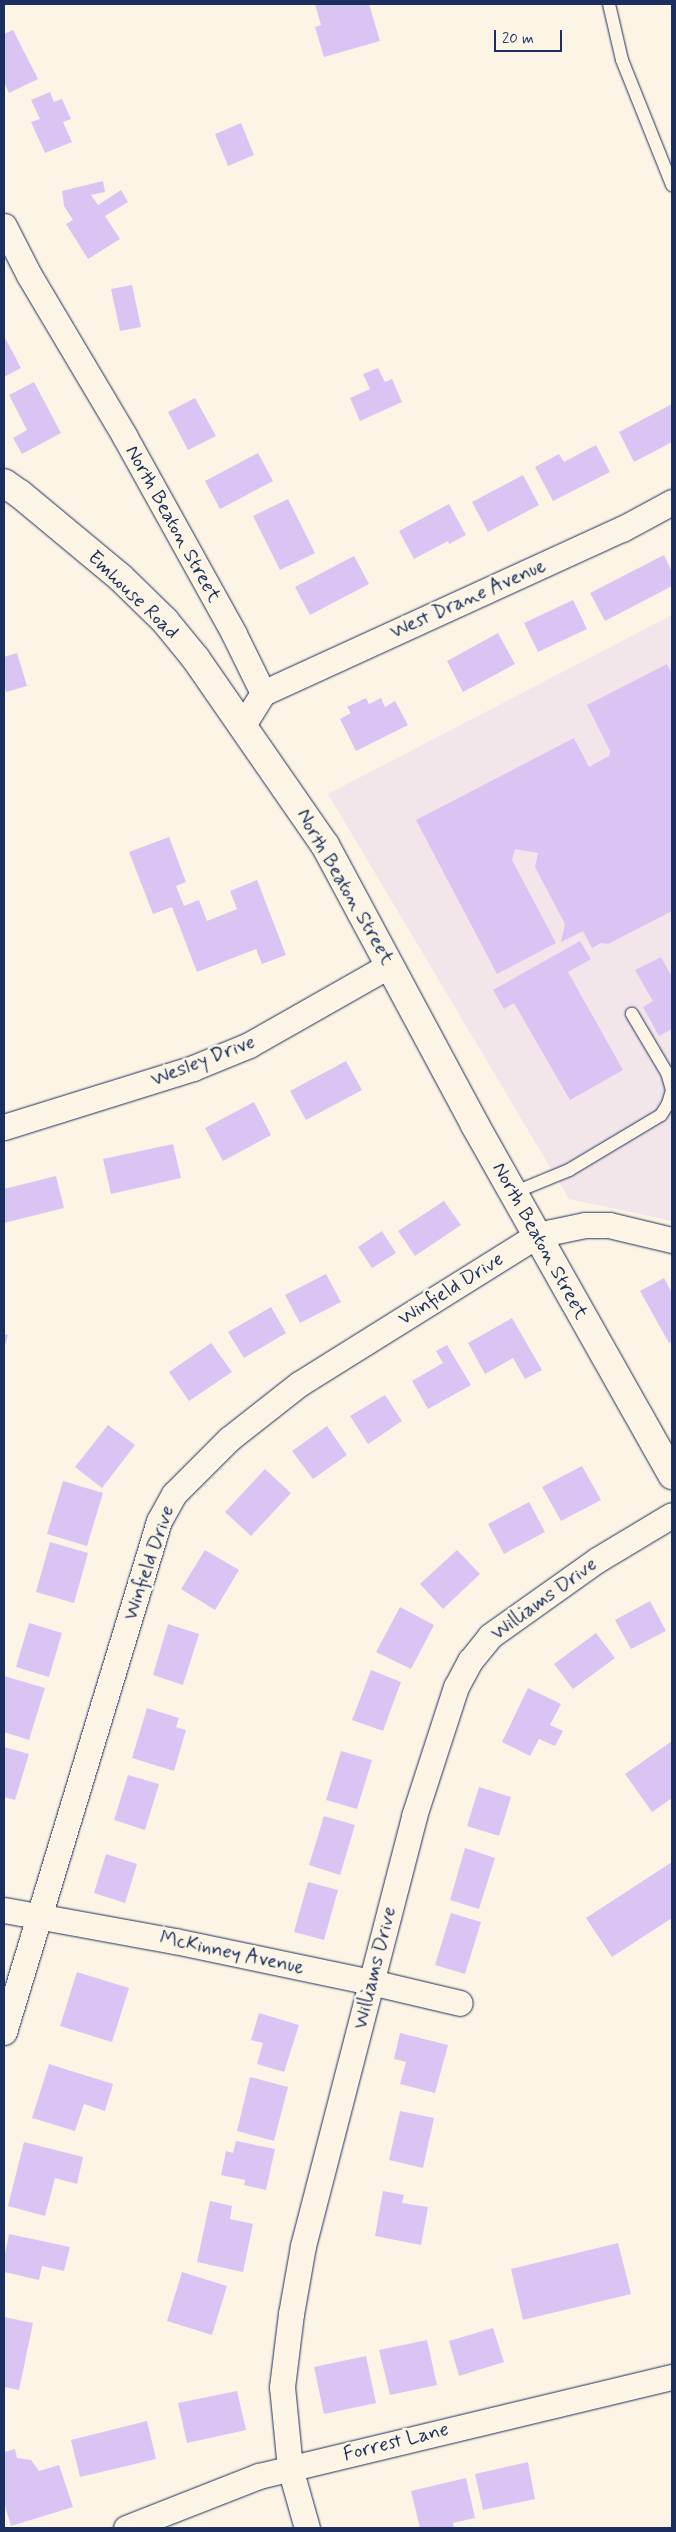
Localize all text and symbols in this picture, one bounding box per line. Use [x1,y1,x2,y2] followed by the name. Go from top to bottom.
[496,20,564,52] scale bar
[502,29,534,49] text: 20 m
[120,441,226,607] street label: North Beaton Street
[82,545,184,645] street label: Emhouse Road
[385,553,551,645] street label: West Drane Avenue
[291,805,399,969] street label: North Beaton Street
[148,1030,258,1092] street label: Wesley Drive
[487,1158,593,1324] street label: North Beaton Street
[395,1248,507,1330] street label: Winfield Drive
[118,1503,180,1623] street label: Winfield Drive
[487,1553,601,1645] street label: Williams Drive
[348,1905,402,2031] street label: Williams Drive
[156,1926,308,1980] street label: McKinney Avenue
[341,2417,451,2467] street label: Forrest Lane

